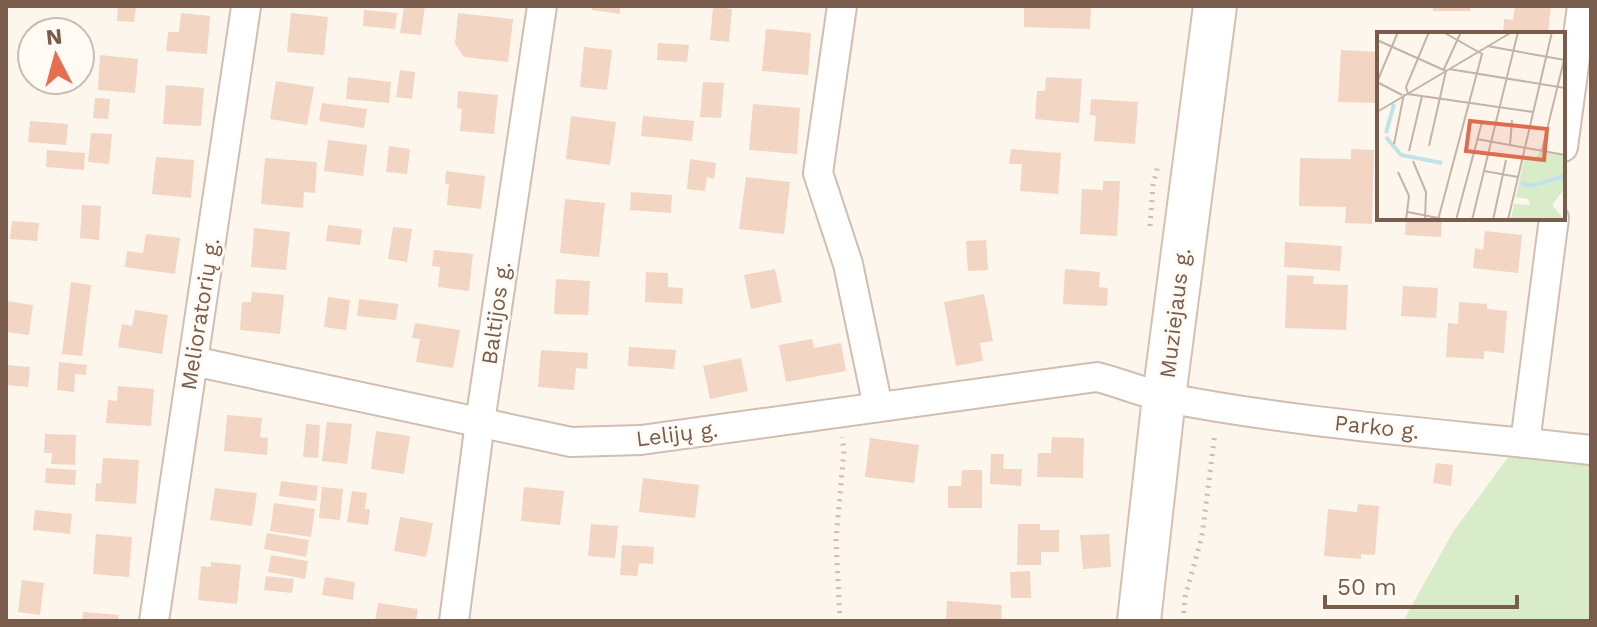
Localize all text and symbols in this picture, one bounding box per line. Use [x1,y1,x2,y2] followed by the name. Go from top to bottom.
[16,16,96,96] north arrow
[45,23,63,50] text: N
[1377,32,1565,220] inset map
[176,236,224,392] street label: Melioratorių g.
[1155,246,1195,380] street label: Muziejaus g.
[476,260,516,366] street label: Baltijos g.
[1333,410,1421,444] street label: Parko g.
[634,417,720,451] street label: Lelijų g.
[1325,559,1517,609] scale bar
[1337,573,1397,601] text: 50 m

